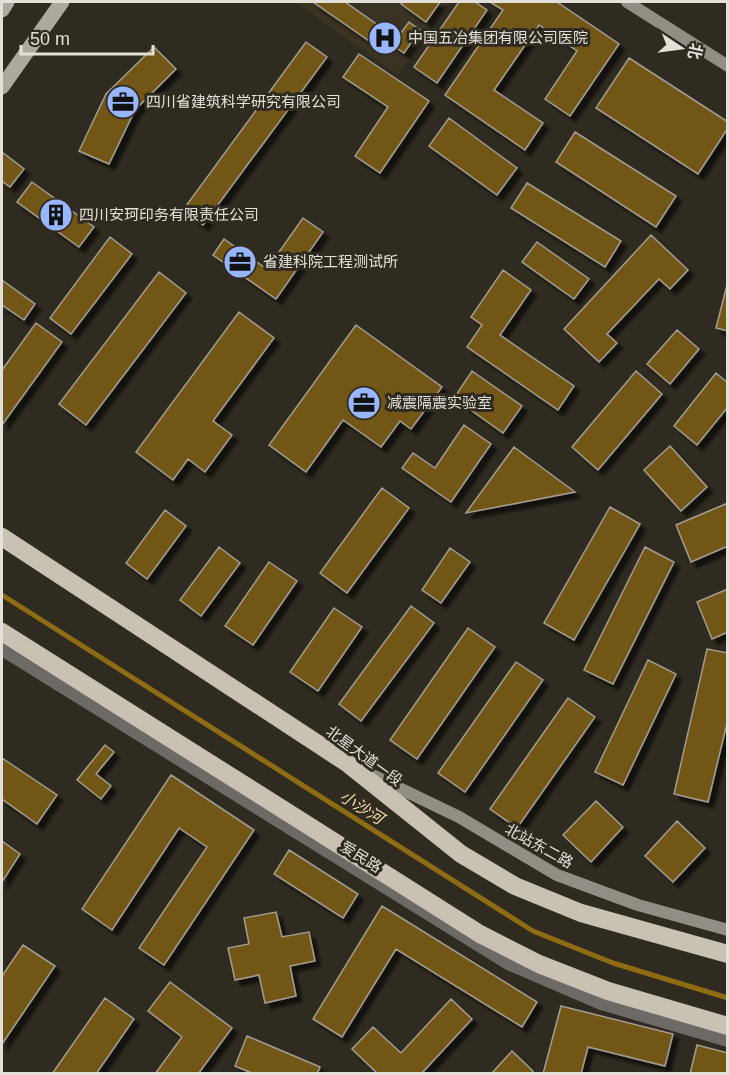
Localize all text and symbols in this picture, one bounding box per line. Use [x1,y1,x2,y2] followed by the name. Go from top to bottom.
[21,18,153,56] scale bar
[651,18,711,78] north arrow
[367,20,403,56] hospital icon: 中国五冶集团有限公司医院
[30,29,70,49] text: 50 m
[408,29,588,46] place label: 中国五冶集团有限公司医院
[685,42,705,61] text: 北
[105,84,141,120] office icon: 四川省建筑科学研究有限公司
[146,93,341,110] place label: 四川省建筑科学研究有限公司
[38,197,74,233] building icon: 四川安珂印务有限责任公司
[79,206,259,223] place label: 四川安珂印务有限责任公司
[222,244,258,280] office icon: 省建科院工程测试所
[263,253,398,270] place label: 省建科院工程测试所
[346,385,382,421] office icon: 减震隔震实验室
[387,394,492,411] place label: 减震隔震实验室
[323,722,406,789] street label: 北星大道一段
[337,787,389,829] water label: 小沙河
[502,820,576,871] street label: 北站东二路
[338,837,385,876] street label: 爱民路

